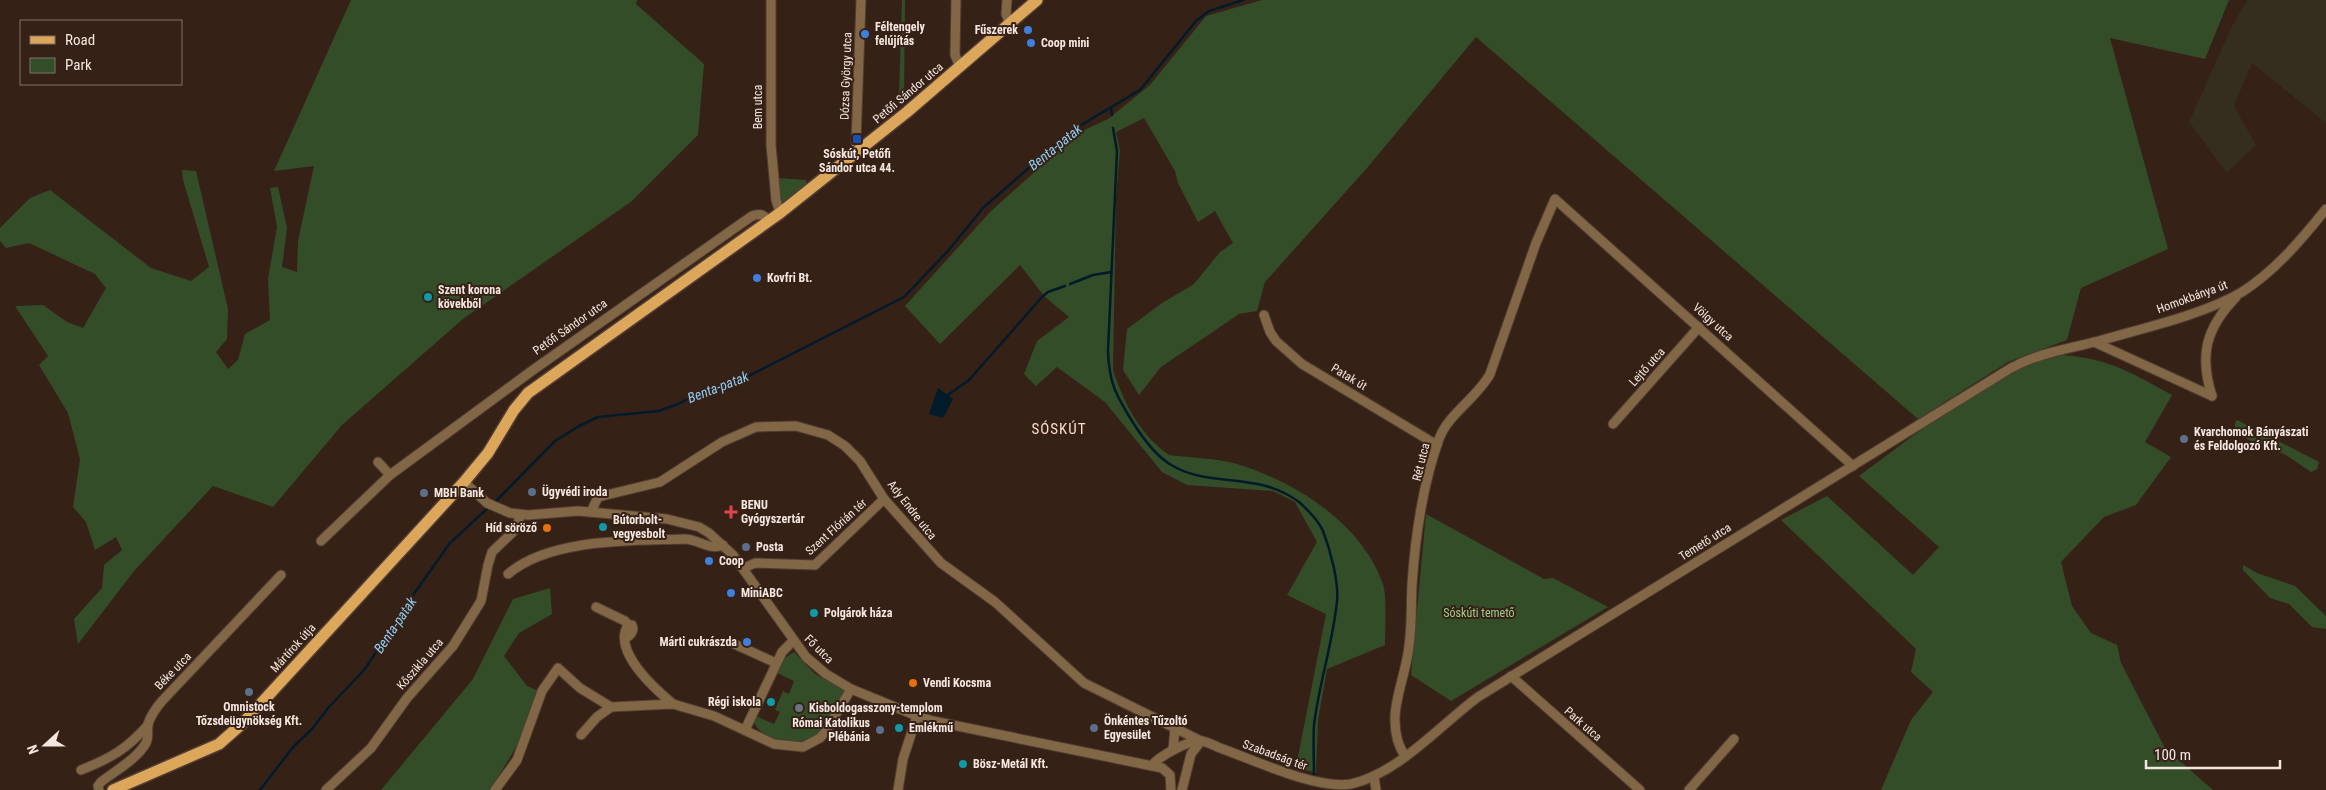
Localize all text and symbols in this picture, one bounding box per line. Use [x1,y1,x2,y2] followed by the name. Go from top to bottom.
[20,20,182,85] legend
[875,20,925,48] place label: Féltengely felújítás
[975,23,1018,37] place label: Fűszerek
[1022,24,1034,36] marker: Fűszerek
[859,28,871,40] marker: Féltengely felújítás
[65,31,95,49] text: Road
[837,32,855,120] street label: Dózsa György utca
[1041,36,1089,50] place label: Coop mini
[1025,37,1037,49] marker: Coop mini
[65,56,92,74] text: Park
[870,59,946,126] street label: Petőfi Sándor utca
[751,84,765,129] street label: Bem utca
[1025,120,1086,173] water label: Benta-patak
[851,133,863,145] marker: Sóskút, Petőfi Sándor utca 44.
[819,147,895,175] place label: Sóskút, Petőfi Sándor utca 44.
[767,271,812,285] place label: Kovfri Bt.
[751,272,763,284] marker: Kovfri Bt.
[2155,278,2230,316] street label: Homokbánya út
[438,283,501,311] place label: Szent korona kövekből
[422,291,434,303] marker: Szent korona kövekből
[530,296,610,358] street label: Petőfi Sándor utca
[1690,300,1736,344] street label: Völgy utca
[1626,345,1668,389] street label: Lejtő utca
[1329,361,1370,393] street label: Patak út
[685,368,752,406] water label: Benta-patak
[1032,420,1086,438] district label: SÓSKÚT
[2194,425,2308,453] place label: Kvarchomok Bányászati és Feldolgozó Kft.
[2178,433,2190,445] marker: Kvarchomok Bányászati és Feldolgozó Kft.
[1409,441,1433,483] street label: Rét utca
[885,478,940,542] street label: Ady Endre utca
[542,484,608,499] place label: Ügyvédi iroda
[434,486,484,500] place label: MBH Bank
[526,486,538,498] marker: Ügyvédi iroda
[418,487,430,499] marker: MBH Bank
[803,496,870,558] street label: Szent Flórián tér
[741,498,805,526] place label: BENU Gyógyszertár
[725,506,737,518] marker: BENU Gyógyszertár
[613,513,665,541] place label: Bútorbolt- vegyesbolt
[1676,520,1734,564] street label: Temető utca
[485,521,537,535] place label: Híd söröző
[597,521,609,533] marker: Bútorbolt- vegyesbolt
[541,522,553,534] marker: Híd söröző
[756,540,784,554] place label: Posta
[740,541,752,553] marker: Posta
[719,554,744,568] place label: Coop
[703,555,715,567] marker: Coop
[741,586,783,600] place label: MiniABC
[725,587,737,599] marker: MiniABC
[370,593,420,656] water label: Benta-patak
[824,606,893,620] place label: Polgárok háza
[1443,606,1515,620] park label: Sóskúti temető
[808,607,820,619] marker: Polgárok háza
[268,621,319,675] street label: Mártírok útja
[802,632,837,667] street label: Fő utca
[394,635,446,692] street label: Kőszikla utca
[660,635,737,649] place label: Márti cukrászda
[741,636,753,648] marker: Márti cukrászda
[152,649,194,693] street label: Béke utca
[923,676,991,690] place label: Vendi Kocsma
[907,677,919,689] marker: Vendi Kocsma
[243,686,255,698] marker: Omnistock Tőzsdeügynökség Kft.
[708,695,761,709] place label: Régi iskola
[765,696,777,708] marker: Régi iskola
[196,700,302,728] place label: Omnistock Tőzsdeügynökség Kft.
[809,701,943,715] place label: Kisboldogasszony-templom
[793,702,805,714] marker: Kisboldogasszony-templom
[1562,704,1605,744] street label: Park utca
[1104,713,1188,742] place label: Önkéntes Tűzoltó Egyesület
[792,716,871,744] place label: Római Katolikus Plébánia
[20,720,70,770] north arrow
[909,721,953,735] place label: Emlékmű
[893,722,905,734] marker: Emlékmű
[1088,722,1100,734] marker: Önkéntes Tűzoltó Egyesület
[874,724,886,736] marker: Római Katolikus Plébánia
[1241,737,1309,773] street label: Szabadság tér
[2146,738,2280,770] scale bar
[24,743,42,757] text: N
[2154,746,2191,764] text: 100 m
[973,757,1049,771] place label: Bösz-Metál Kft.
[957,758,969,770] marker: Bösz-Metál Kft.

